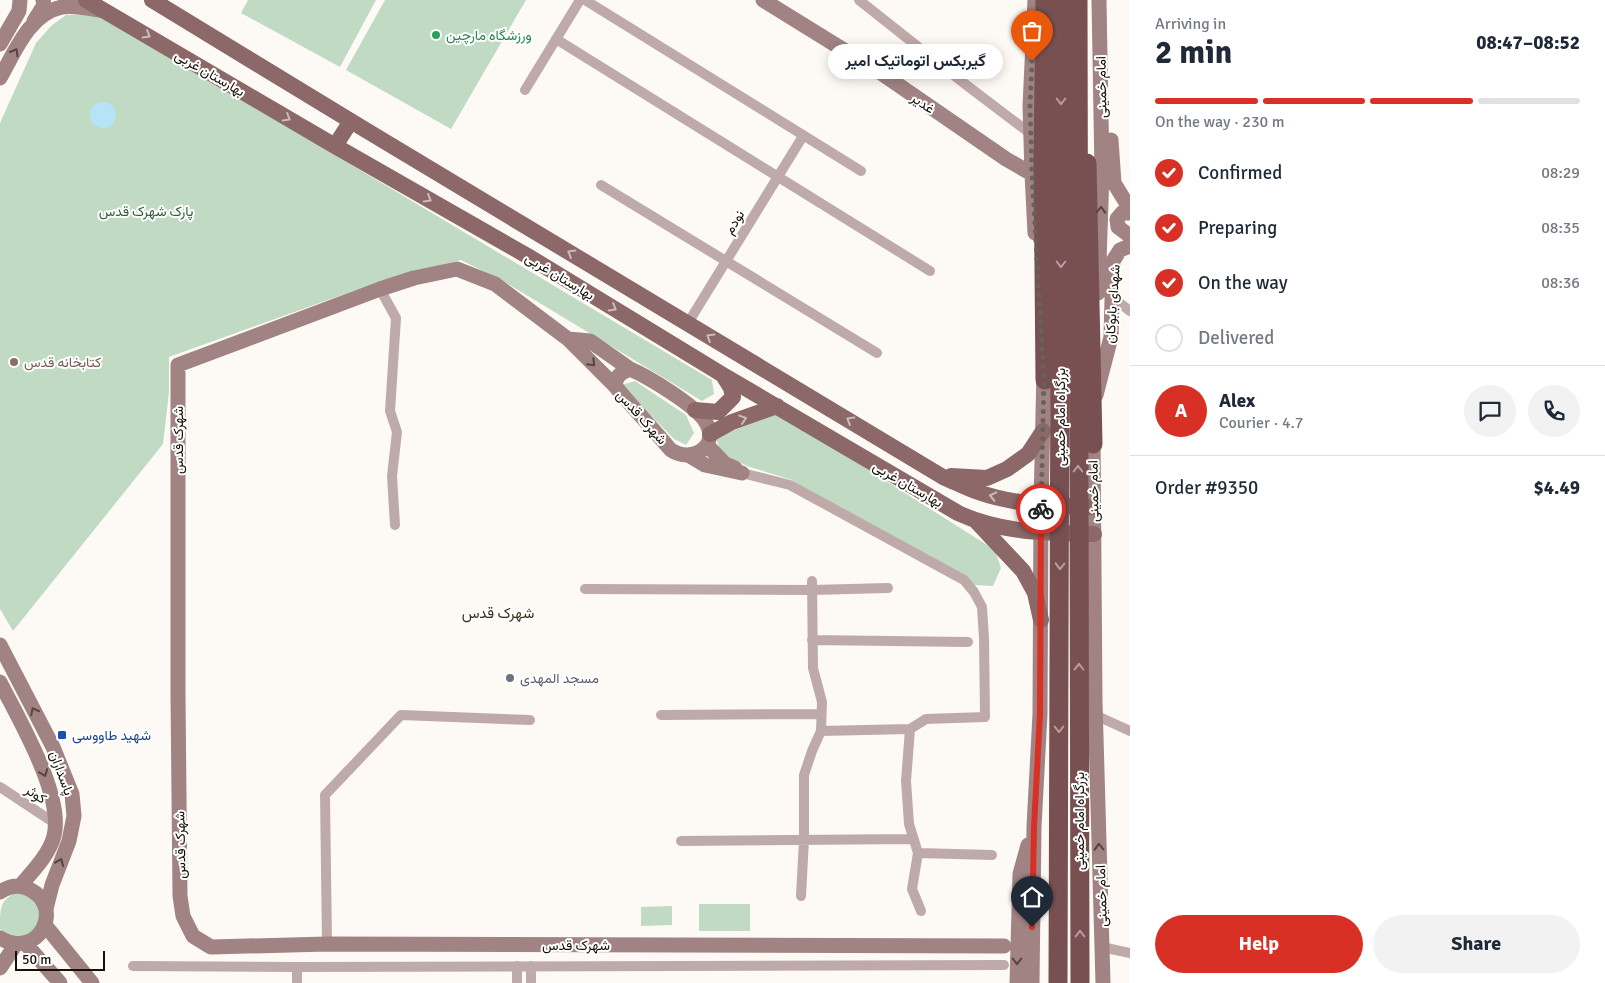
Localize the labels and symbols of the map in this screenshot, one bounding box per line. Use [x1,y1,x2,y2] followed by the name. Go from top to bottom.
[1011,10,1053,61] pin
[446,27,532,45] place label: ورزشگاه مارچین
[141,29,150,39] one-way arrow
[430,29,442,41] marker: ورزشگاه مارچین
[827,44,1002,78] callout: گیربکس اتوماتیک امیر
[172,47,248,100] street label: بهارستان غربی
[9,49,19,58] one-way arrow
[1092,56,1111,118] street label: امام خمینی
[907,89,938,118] street label: غدیر
[1056,98,1066,105] one-way arrow
[281,111,290,121] one-way arrow
[422,193,431,203] one-way arrow
[99,203,193,221] park label: پارک شهرک قدس
[1095,206,1106,214] one-way arrow
[721,207,748,237] street label: نودم
[522,249,598,304] street label: بهارستان غربی
[567,250,576,260] one-way arrow
[1055,260,1066,268] one-way arrow
[1101,264,1124,344] street label: شهدای بابوکان
[607,302,616,311] one-way arrow
[707,333,716,343] one-way arrow
[24,354,101,371] place label: کتابخانه قدس
[8,356,20,368] marker: کتابخانه قدس
[586,357,595,366] one-way arrow
[1052,368,1069,466] street label: بزرگراه امام خمینی
[613,386,671,448] street label: شهرک قدس
[170,406,187,474] street label: شهرک قدس
[738,415,746,425] one-way arrow
[846,417,855,427] one-way arrow
[870,458,946,511] street label: بهارستان غربی
[1084,460,1103,522] street label: امام خمینی
[1073,465,1083,473] one-way arrow
[1016,484,1066,534] courier
[988,491,997,501] one-way arrow
[1055,562,1065,570] one-way arrow
[462,604,535,623] district label: شهرک قدس
[1074,663,1084,670] one-way arrow
[520,670,599,687] place label: مسجد المهدی
[504,672,516,684] marker: مسجد المهدی
[30,707,40,716] one-way arrow
[1054,725,1064,733] one-way arrow
[72,727,151,744] place label: شهید طاووسی
[56,729,68,741] marker: شهید طاووسی
[45,748,77,798] street label: پاسداران
[38,768,49,777] one-way arrow
[1071,772,1088,870] street label: بزرگراه امام خمینی
[21,781,50,808] street label: کوثر
[171,811,190,879] street label: شهرک قدس
[1094,843,1105,851] one-way arrow
[54,859,64,867] one-way arrow
[1092,865,1111,927] street label: امام خمینی
[1011,876,1053,927] pin
[1075,930,1085,938] one-way arrow
[542,937,610,954] street label: شهرک قدس
[15,948,105,971] scale bar
[1012,958,1022,966] one-way arrow

